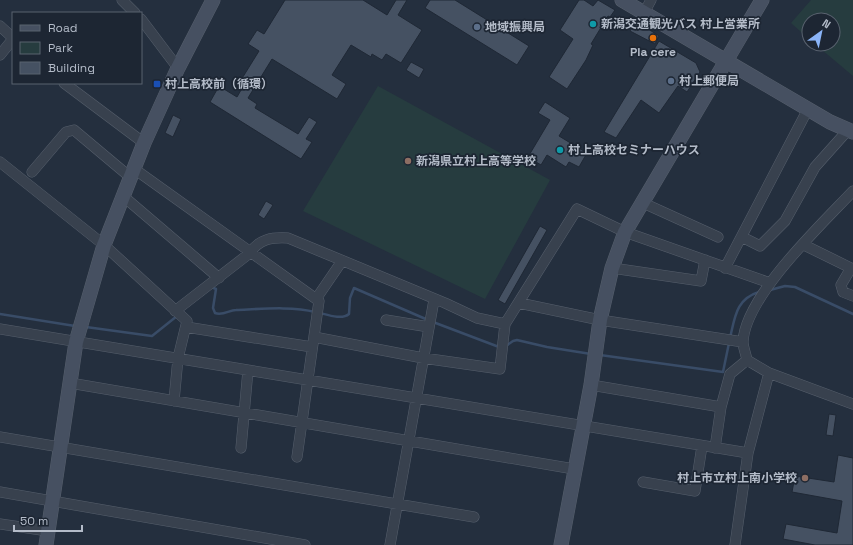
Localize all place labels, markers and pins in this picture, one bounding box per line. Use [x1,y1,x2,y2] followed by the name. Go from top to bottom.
[601,16,760,32] place label: 新潟交通観光バス 村上営業所
[485,19,545,35] place label: 地域振興局
[588,19,598,29] marker: 新潟交通観光バス 村上営業所
[472,22,482,32] marker: 地域振興局
[648,33,658,43] marker: Pia cere
[630,44,676,60] place label: Pia cere
[679,73,739,89] place label: 村上郵便局
[165,76,273,92] place label: 村上高校前（循環）
[666,76,676,86] marker: 村上郵便局
[152,79,162,89] marker: 村上高校前（循環）
[568,142,700,158] place label: 村上高校セミナーハウス
[555,145,565,155] marker: 村上高校セミナーハウス
[416,153,536,169] place label: 新潟県立村上高等学校
[403,156,413,166] marker: 新潟県立村上高等学校
[677,470,797,486] place label: 村上市立村上南小学校
[800,473,810,483] marker: 村上市立村上南小学校

